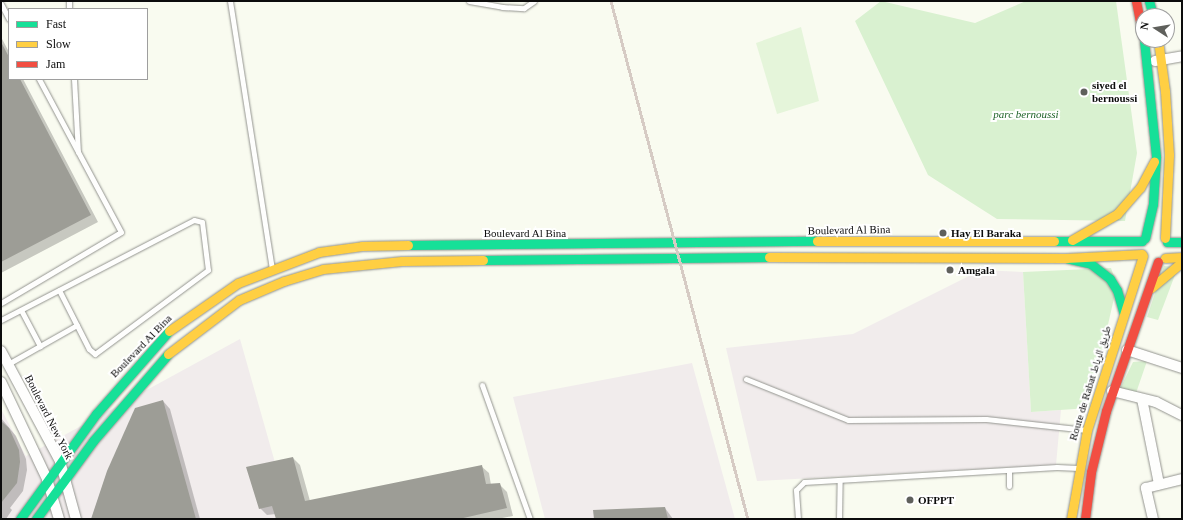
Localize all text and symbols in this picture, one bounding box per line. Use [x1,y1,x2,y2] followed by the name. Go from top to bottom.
[8,8,148,80] legend
[1135,8,1175,48] north arrow
[46,17,66,31] text: Fast
[1138,21,1151,31] text: N
[46,37,71,51] text: Slow
[46,57,65,71] text: Jam
[1092,79,1137,105] place label: siyed el bernoussi
[1079,87,1089,97] marker: siyed el bernoussi
[993,107,1059,121] park label: parc bernoussi
[807,223,891,237] street label: Boulevard Al Bina
[483,226,567,240] street label: Boulevard Al Bina
[951,226,1021,240] place label: Hay El Baraka
[938,228,948,238] marker: Hay El Baraka
[958,263,995,277] place label: Amgala
[945,265,955,275] marker: Amgala
[107,312,175,380] street label: Boulevard Al Bina
[1066,324,1114,442] street label: Route de Rabat طريق الرباط
[22,372,76,462] street label: Boulevard New York
[918,493,954,507] place label: OFPPT
[905,495,915,505] marker: OFPPT

